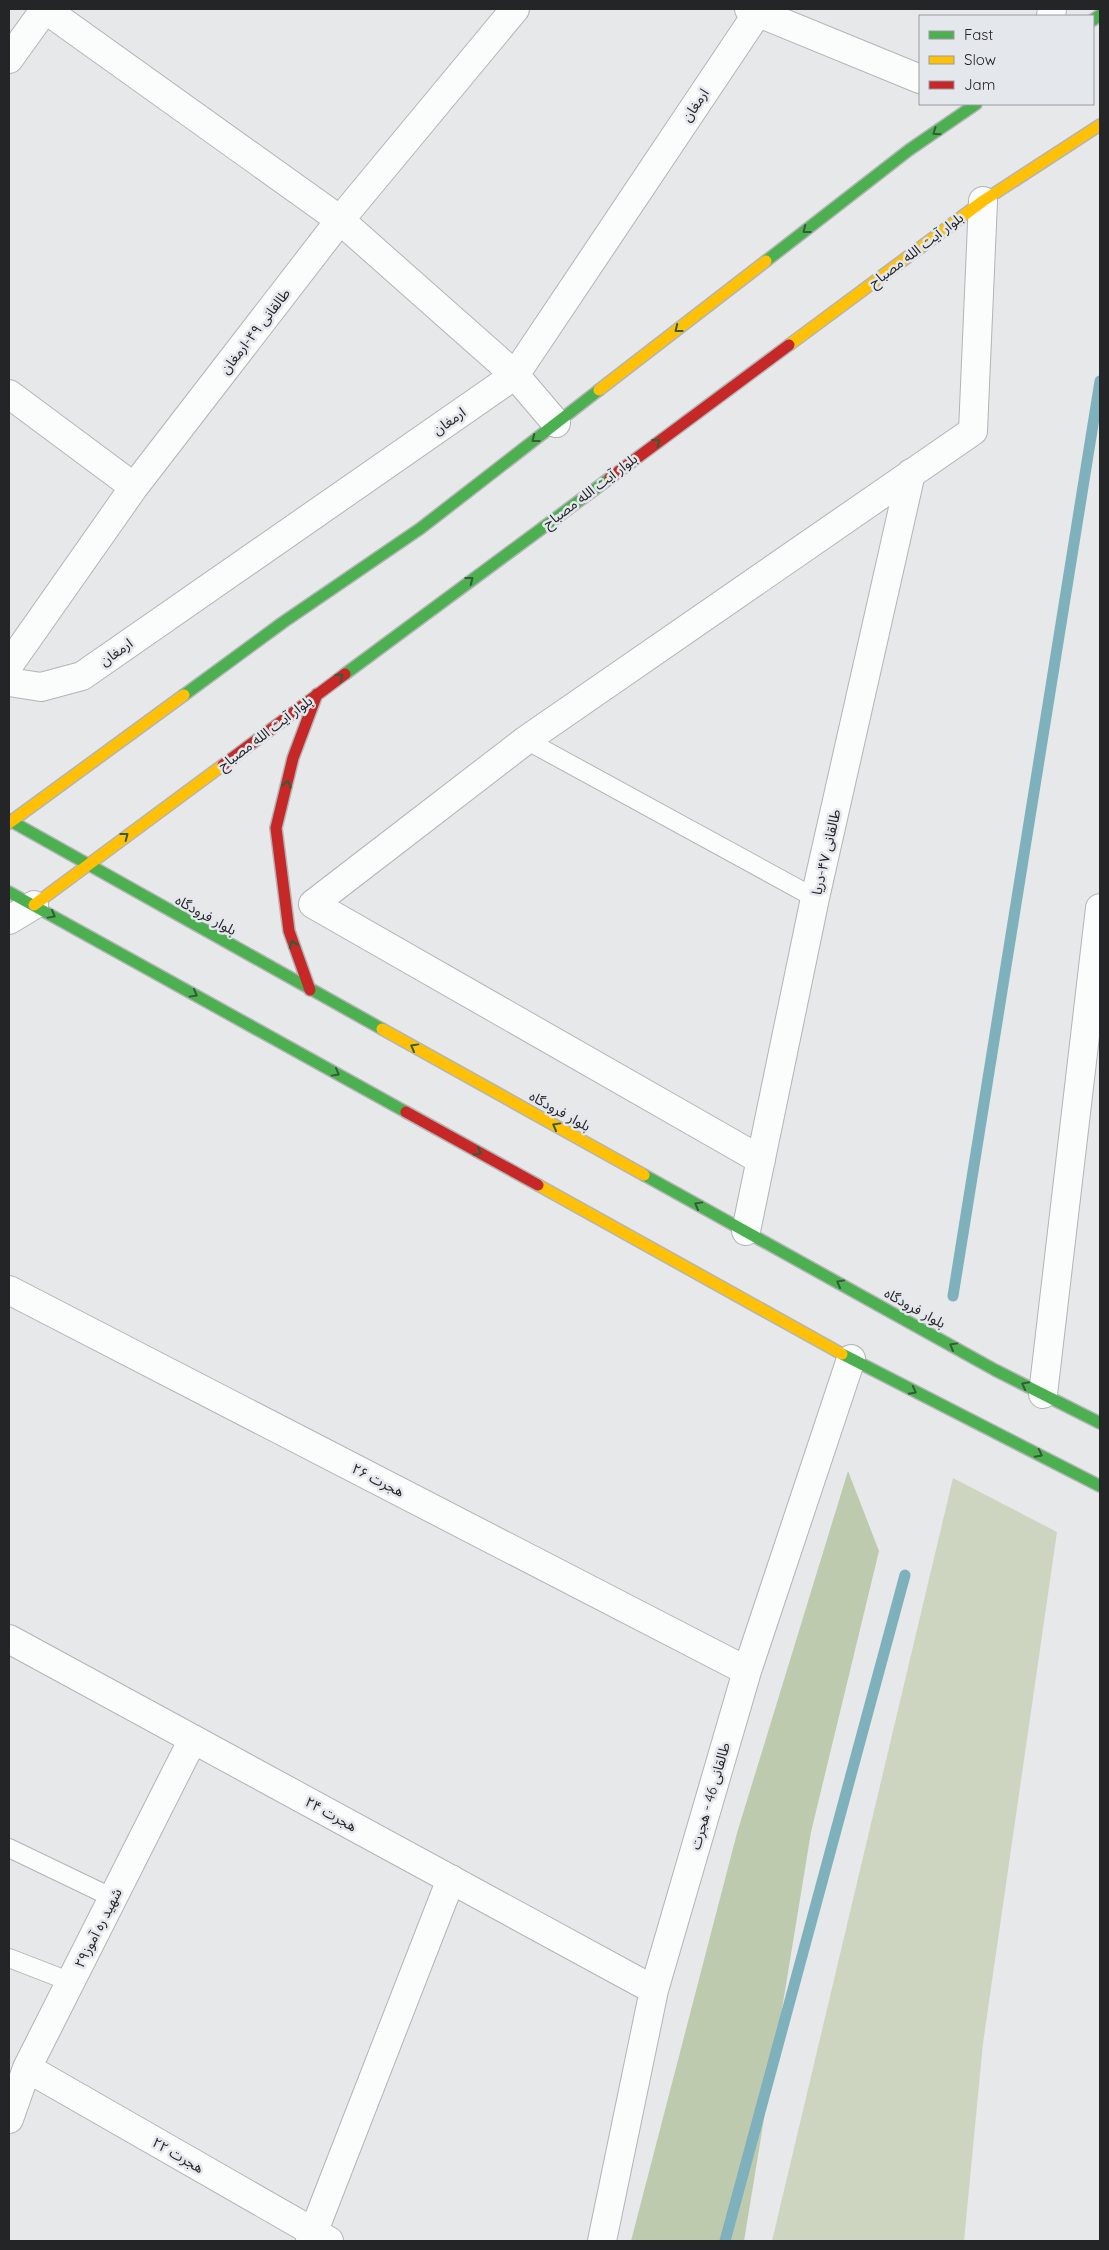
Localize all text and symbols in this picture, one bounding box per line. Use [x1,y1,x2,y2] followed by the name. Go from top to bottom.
[919,15,1094,105] legend
[964,25,993,44] text: Fast
[964,50,996,69] text: Slow
[964,75,995,94] text: Jam
[677,85,713,125] street label: ارمغان
[932,126,942,135] one-way arrow
[865,208,968,293] street label: بلوار آیت الله مصباح
[803,224,812,232] one-way arrow
[216,285,294,377] street label: طالقانی ۴۹-ارمغان
[674,323,684,332] one-way arrow
[429,403,469,439] street label: ارمغان
[532,433,541,442] one-way arrow
[651,439,661,448] one-way arrow
[539,449,642,534] street label: بلوار آیت الله مصباح
[464,578,473,586] one-way arrow
[96,634,136,670] street label: ارمغان
[334,674,344,683] one-way arrow
[214,691,317,776] street label: بلوار آیت الله مصباح
[281,780,292,789] one-way arrow
[807,807,845,897] street label: طالقانی ۴۷-دریا
[119,834,128,842] one-way arrow
[172,891,240,939] street label: بلوار فرودگاه
[46,909,55,919] one-way arrow
[289,940,299,949] one-way arrow
[188,988,197,998] one-way arrow
[410,1043,419,1053] one-way arrow
[331,1067,340,1077] one-way arrow
[526,1087,594,1135] street label: بلوار فرودگاه
[552,1122,561,1132] one-way arrow
[473,1146,482,1156] one-way arrow
[694,1201,703,1211] one-way arrow
[837,1279,846,1289] one-way arrow
[881,1284,949,1332] street label: بلوار فرودگاه
[949,1343,958,1353] one-way arrow
[1022,1381,1031,1391] one-way arrow
[908,1385,917,1395] one-way arrow
[1033,1448,1042,1458] one-way arrow
[349,1459,407,1501] street label: هجرت ۲۶
[686,1740,734,1852] street label: طالقانی 46 - هجرت
[302,1792,360,1836] street label: هجرت ۲۴
[70,1885,126,1971] street label: شهید ره آموز۲۹
[149,2133,207,2177] street label: هجرت ۲۲

